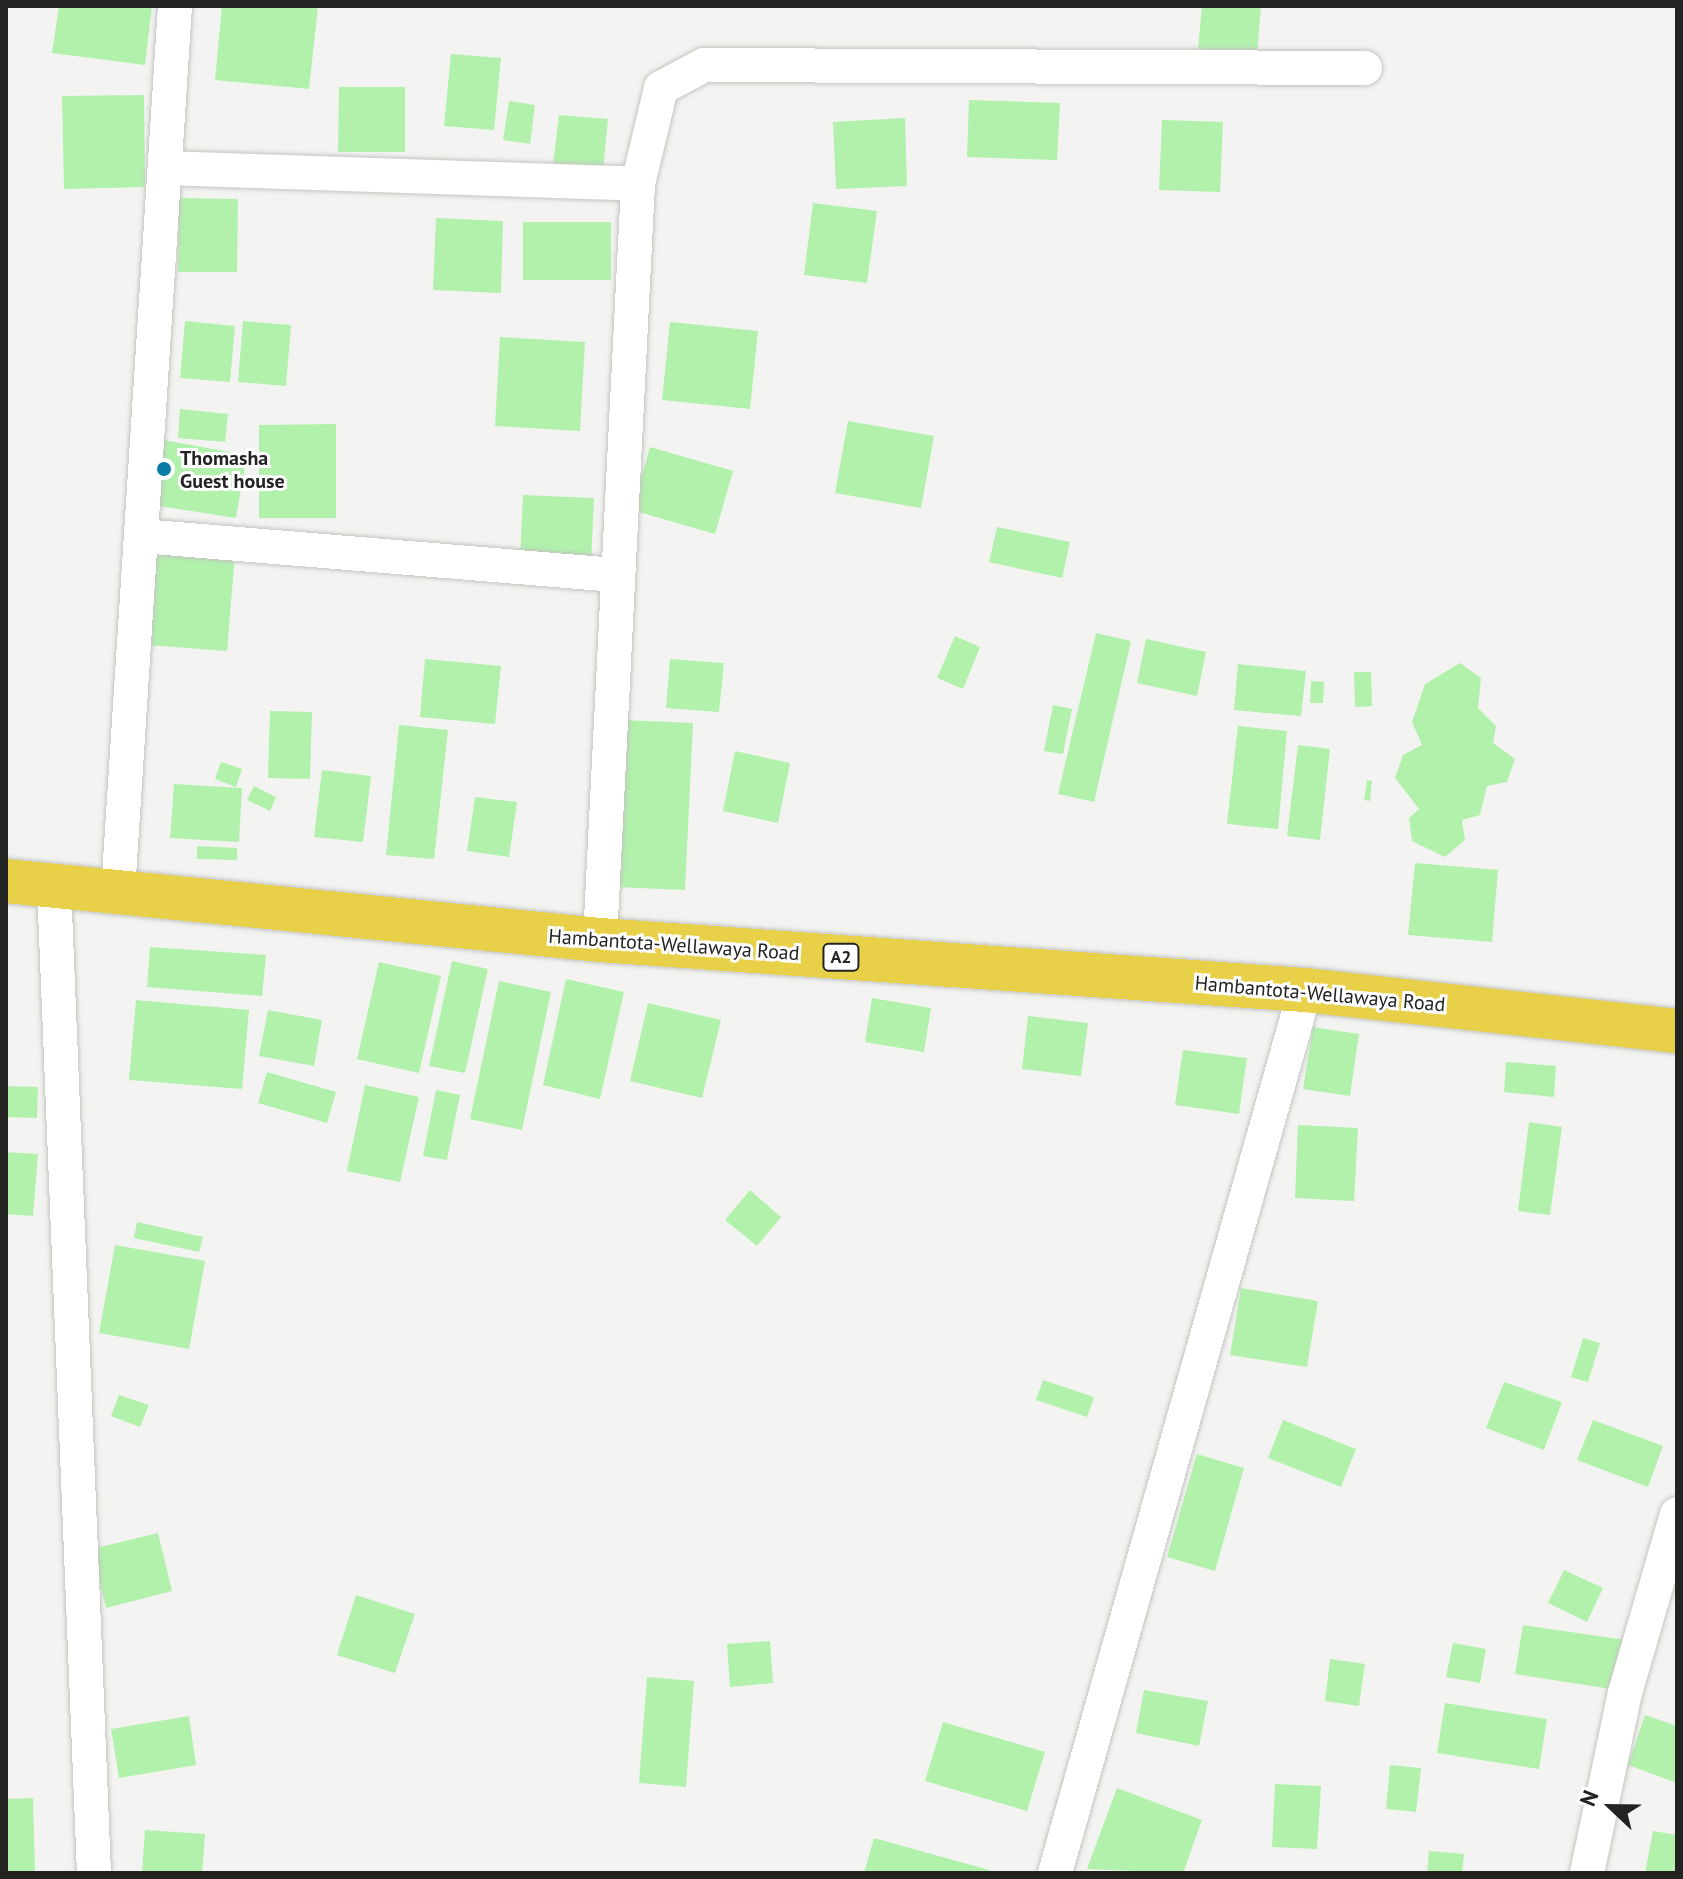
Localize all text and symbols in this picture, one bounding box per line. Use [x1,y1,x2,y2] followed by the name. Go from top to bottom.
[180,446,285,493] place label: Thomasha Guest house
[155,460,173,478] marker: Thomasha Guest house
[548,924,800,966] street label: Hambantota-Wellawaya Road
[821,943,861,971] road number: A2
[1194,971,1446,1017] street label: Hambantota-Wellawaya Road
[1571,1767,1651,1847] north arrow
[1573,1786,1604,1810] text: N

